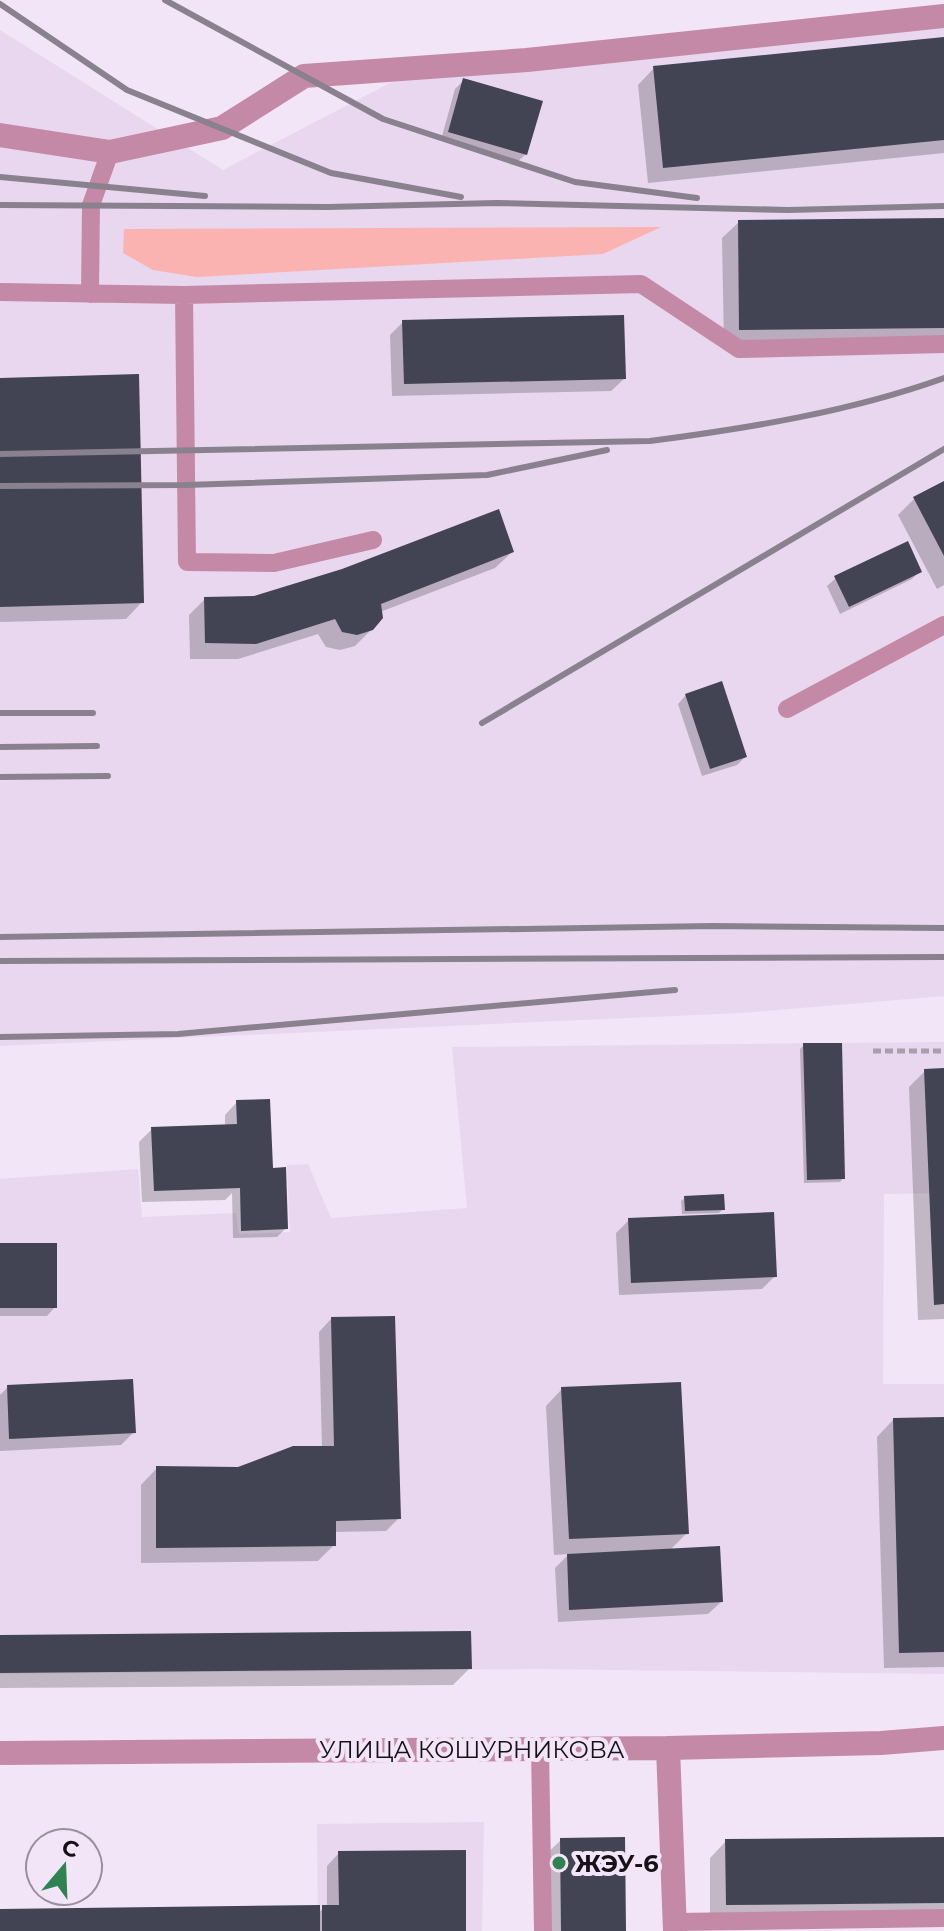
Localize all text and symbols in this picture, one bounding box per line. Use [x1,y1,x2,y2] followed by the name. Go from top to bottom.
[319,1735,625,1764] street label: УЛИЦА КОШУРНИКОВА
[24,1827,104,1907] north arrow
[58,1833,82,1864] text: С
[575,1849,659,1878] place label: ЖЭУ-6
[550,1854,568,1872] marker: ЖЭУ-6

